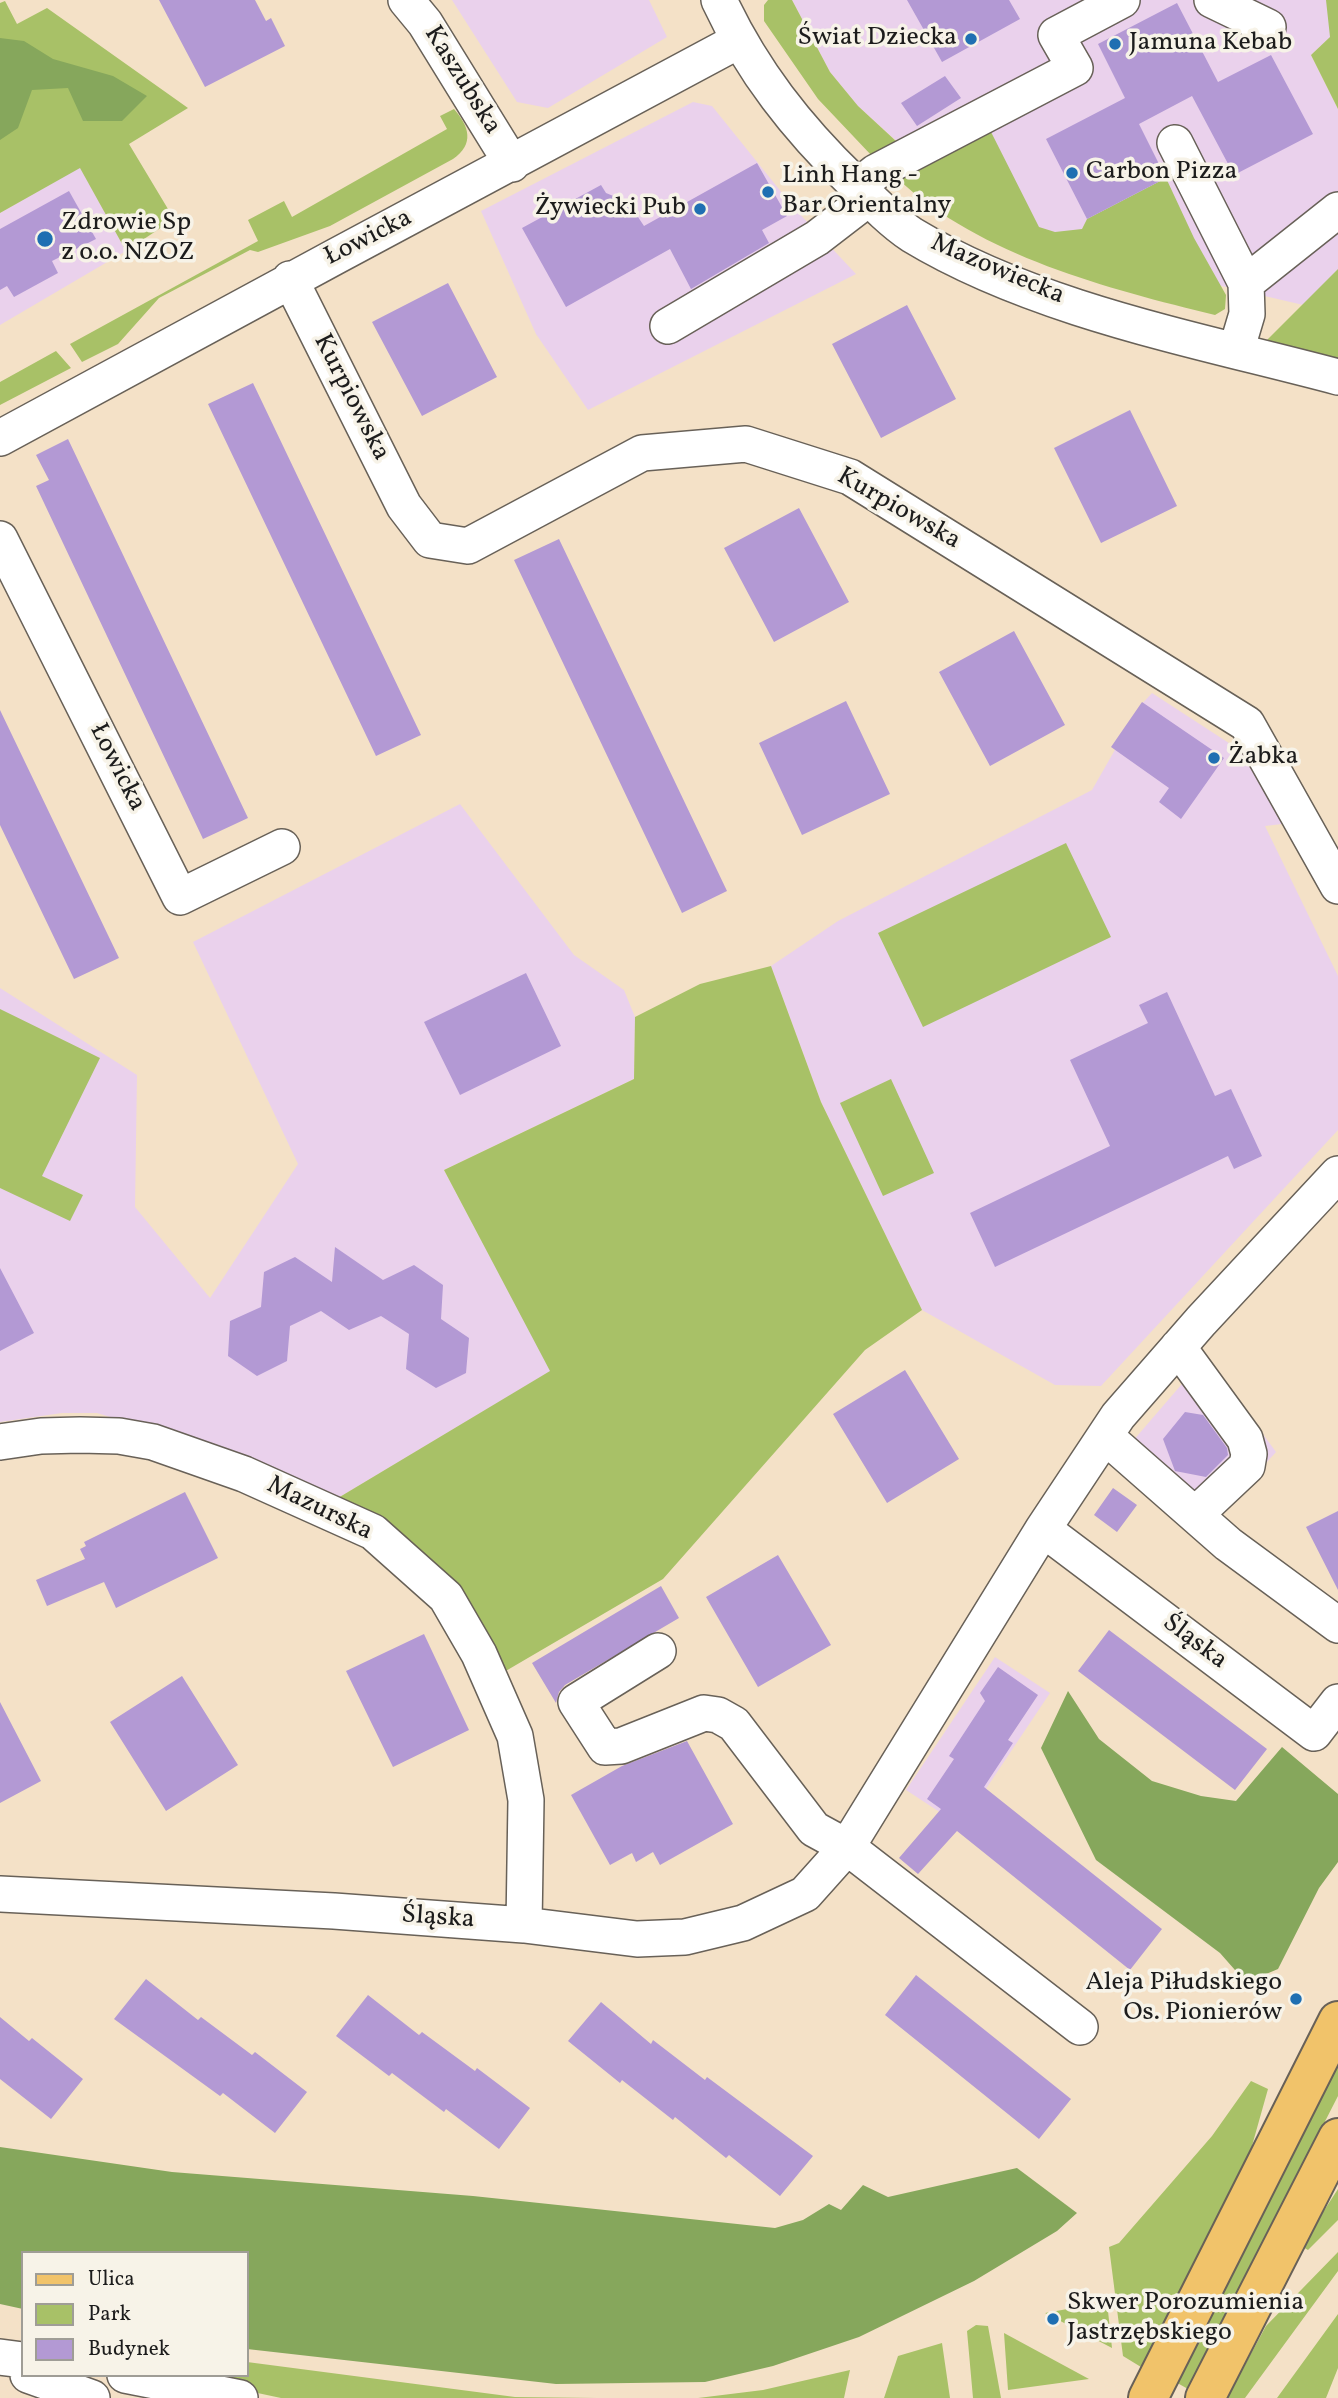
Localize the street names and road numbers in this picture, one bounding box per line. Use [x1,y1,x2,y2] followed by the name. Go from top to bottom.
[415,21,507,141] street label: Kaszubska
[320,204,418,274] street label: Łowicka
[925,229,1069,313] street label: Mazowiecka
[305,330,395,466] street label: Kurpiowska
[831,462,965,558] street label: Kurpiowska
[81,719,151,817] street label: Łowicka
[261,1471,377,1549] street label: Mazurska
[1155,1608,1233,1678] street label: Śląska
[400,1901,476,1937] street label: Śląska

